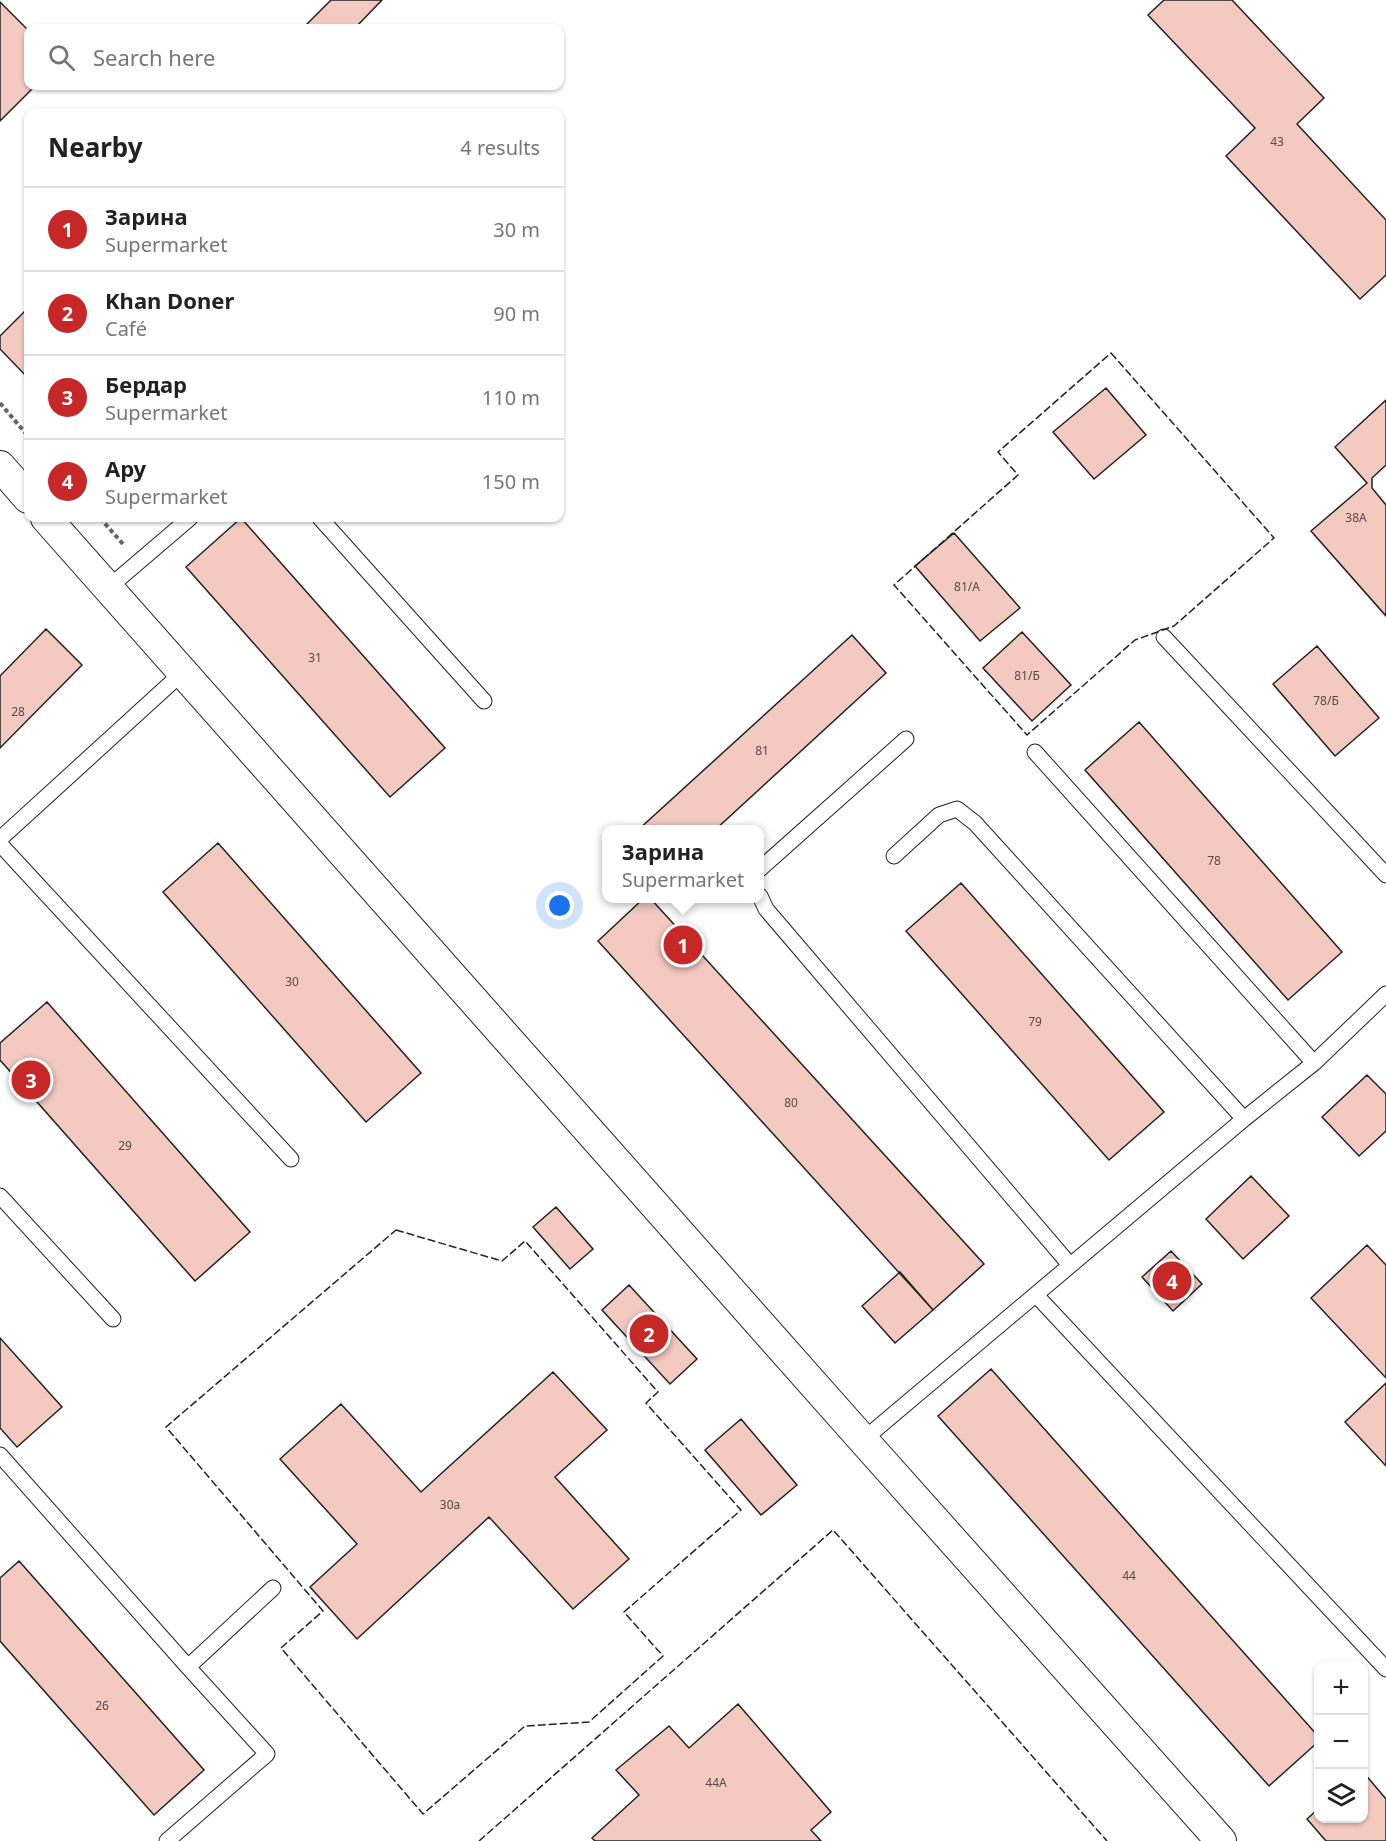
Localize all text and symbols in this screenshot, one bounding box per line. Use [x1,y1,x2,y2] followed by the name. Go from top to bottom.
[24,24,564,90] search box
[45,41,78,74] icon: search
[93,42,215,72] text: Search here
[48,129,143,165] text: Nearby
[1270,133,1284,150] house number: 43
[460,134,540,161] text: 4 results
[105,201,188,231] text: Зарина
[62,216,73,243] text: 1
[493,216,540,243] text: 30 m
[105,231,228,258] text: Supermarket
[105,285,234,315] text: Khan Doner
[62,300,73,327] text: 2
[493,300,540,327] text: 90 m
[105,315,147,342] text: Café
[105,369,187,399] text: Бердар
[62,384,73,411] text: 3
[482,384,540,411] text: 110 m
[105,399,228,426] text: Supermarket
[105,453,146,483] text: Ару
[62,468,73,495] text: 4
[482,468,540,495] text: 150 m
[105,483,228,510] text: Supermarket
[1345,509,1367,526] house number: 38А
[954,578,980,595] house number: 81/А
[308,649,322,666] house number: 31
[1014,667,1040,684] house number: 81/Б
[1313,692,1339,709] house number: 78/Б
[11,703,25,720] house number: 28
[755,742,769,759] house number: 81
[602,825,764,903] popup
[622,836,704,866] text: Зарина
[1207,852,1221,869] house number: 78
[622,866,744,893] text: Supermarket
[545,891,574,920] your location
[664,922,702,968] pin: 1
[285,973,299,990] house number: 30
[1028,1013,1042,1030] house number: 79
[12,1058,51,1102] pin: 3
[784,1094,798,1111] house number: 80
[118,1137,132,1154] house number: 29
[1152,1258,1192,1304] pin: 4
[630,1312,668,1356] pin: 2
[440,1496,460,1513] house number: 30а
[1122,1567,1136,1584] house number: 44
[1314,1661,1368,1823] map controls
[1314,1661,1368,1715] button: +
[95,1697,109,1714] house number: 26
[1314,1715,1368,1769] button: −
[1314,1769,1368,1823] button: layers
[705,1774,727,1791] house number: 44А

